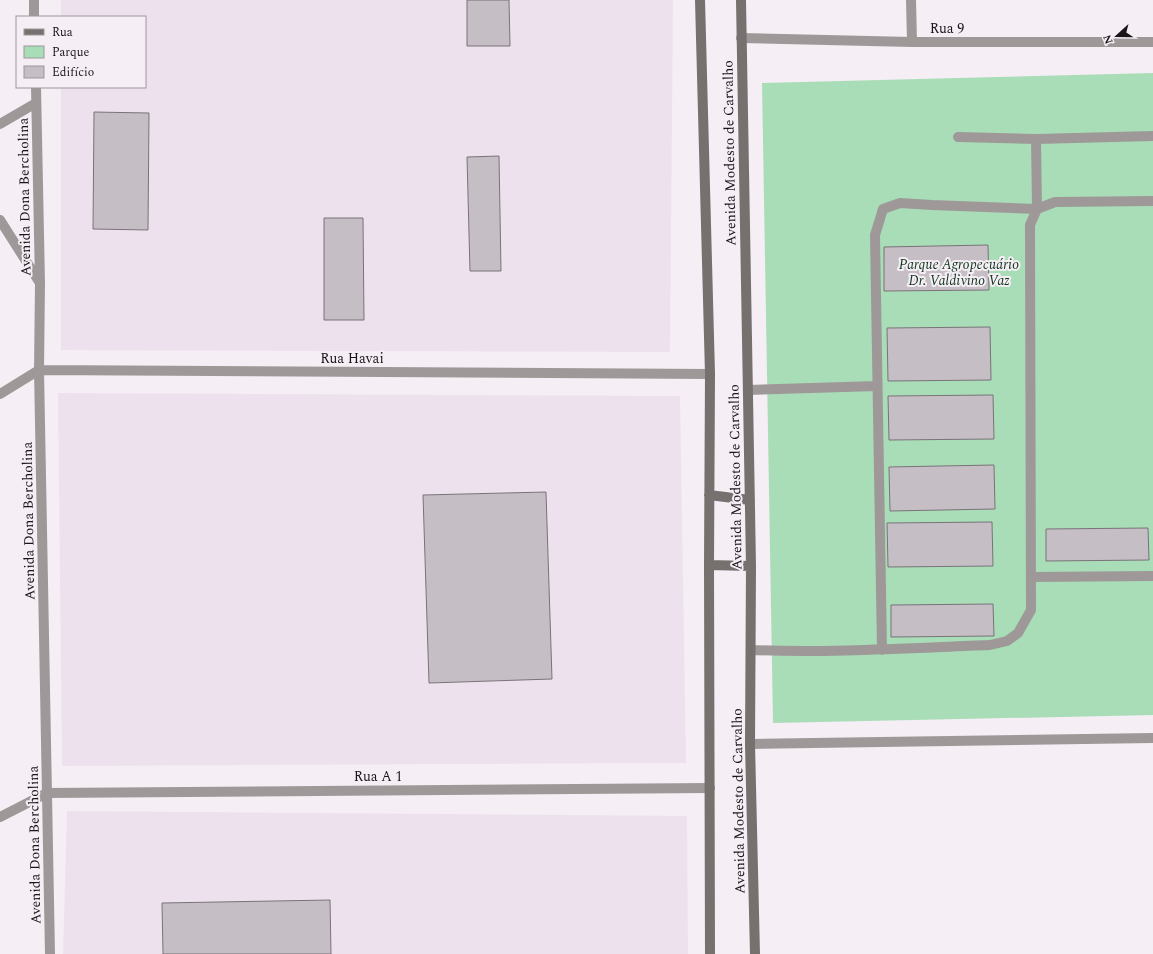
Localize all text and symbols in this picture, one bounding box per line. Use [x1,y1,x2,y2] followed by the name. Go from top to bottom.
[16,16,146,88] legend
[1097,16,1137,56] north arrow
[930,18,964,39] street label: Rua 9
[52,23,73,42] text: Rua
[1099,32,1118,47] text: N
[52,43,89,62] text: Parque
[717,60,742,246] street label: Avenida Modesto de Carvalho
[52,63,94,82] text: Edifício
[13,117,36,276] street label: Avenida Dona Bercholina
[899,254,1019,291] park label: Parque Agropecuário Dr. Valdivino Vaz
[320,348,384,369] street label: Rua Havai
[723,384,748,570] street label: Avenida Modesto de Carvalho
[17,441,40,600] street label: Avenida Dona Bercholina
[726,708,751,894] street label: Avenida Modesto de Carvalho
[23,765,46,924] street label: Avenida Dona Bercholina
[354,766,402,787] street label: Rua A 1

